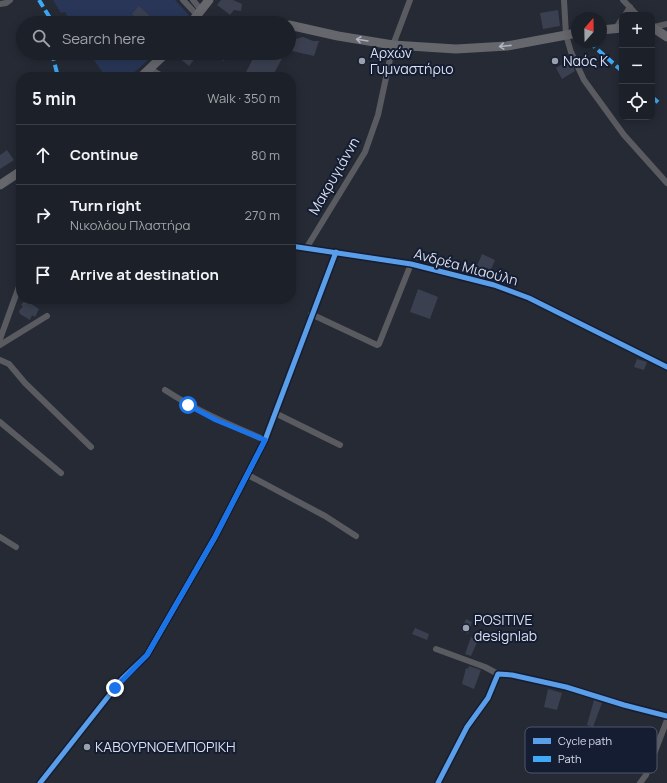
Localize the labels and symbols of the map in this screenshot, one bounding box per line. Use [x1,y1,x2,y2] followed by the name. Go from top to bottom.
[571,12,607,48] north arrow
[355,36,368,44] one-way arrow
[499,42,512,49] one-way arrow
[370,43,454,78] place label: Αρχών Γυμναστήριο
[563,51,609,70] place label: Ναός Κ
[357,56,367,66] marker: Αρχών Γυμναστήριο
[550,56,560,66] marker: Ναός Κ
[304,134,363,218] street label: Μακρυγιάννη
[412,244,520,290] street label: Ανδρέα Μιαούλη
[179,396,197,414] route start
[474,610,537,645] place label: POSITIVE designlab
[461,623,471,633] marker: POSITIVE designlab
[106,679,124,697] route end
[525,727,657,773] legend
[558,733,612,748] text: Cycle path
[95,737,236,756] place label: ΚΑΒΟΥΡΝΟΕΜΠΟΡΙΚΗ
[82,742,92,752] marker: ΚΑΒΟΥΡΝΟΕΜΠΟΡΙΚΗ
[558,751,581,766] text: Path

